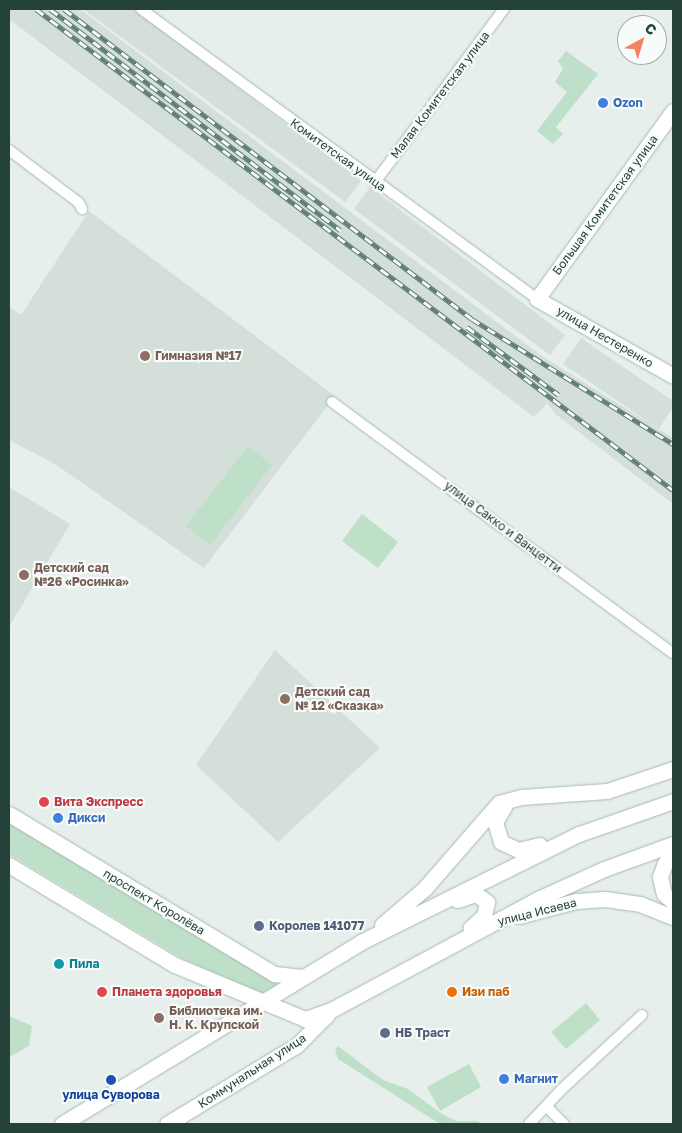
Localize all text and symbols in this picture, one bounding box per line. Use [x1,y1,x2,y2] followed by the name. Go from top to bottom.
[617,15,667,65] north arrow
[642,19,660,38] text: С
[387,29,493,161] street label: Малая Комитетская улица
[613,96,643,110] place label: Ozon
[597,97,609,109] marker: Ozon
[287,115,389,195] street label: Комитетская улица
[549,132,661,278] street label: Большая Комитетская улица
[554,304,656,370] street label: улица Нестеренко
[155,349,242,363] place label: Гимназия №17
[139,350,151,362] marker: Гимназия №17
[442,478,564,576] street label: улица Сакко и Ванцетти
[34,561,129,589] place label: Детский сад №26 «Росинка»
[18,569,30,581] marker: Детский сад №26 «Росинка»
[295,685,383,713] place label: Детский сад № 12 «Сказка»
[279,693,291,705] marker: Детский сад № 12 «Сказка»
[54,795,143,809] place label: Вита Экспресс
[38,796,50,808] marker: Вита Экспресс
[68,811,105,825] place label: Дикси
[52,812,64,824] marker: Дикси
[101,866,207,938] street label: проспект Королёва
[496,895,578,929] street label: улица Исаева
[269,919,364,933] place label: Королев 141077
[253,920,265,932] marker: Королев 141077
[69,957,99,971] place label: Пила
[53,958,65,970] marker: Пила
[112,985,222,999] place label: Планета здоровья
[462,985,510,999] place label: Изи паб
[96,986,108,998] marker: Планета здоровья
[446,986,458,998] marker: Изи паб
[169,1004,263,1032] place label: Библиотека им. Н. К. Крупской
[153,1012,165,1024] marker: Библиотека им. Н. К. Крупской
[395,1026,450,1040] place label: НБ Траст
[379,1027,391,1039] marker: НБ Траст
[195,1031,309,1111] street label: Коммунальная улица
[514,1072,558,1086] place label: Магнит
[498,1073,510,1085] marker: Магнит
[105,1074,117,1086] marker: улица Суворова
[62,1088,160,1102] place label: улица Суворова

